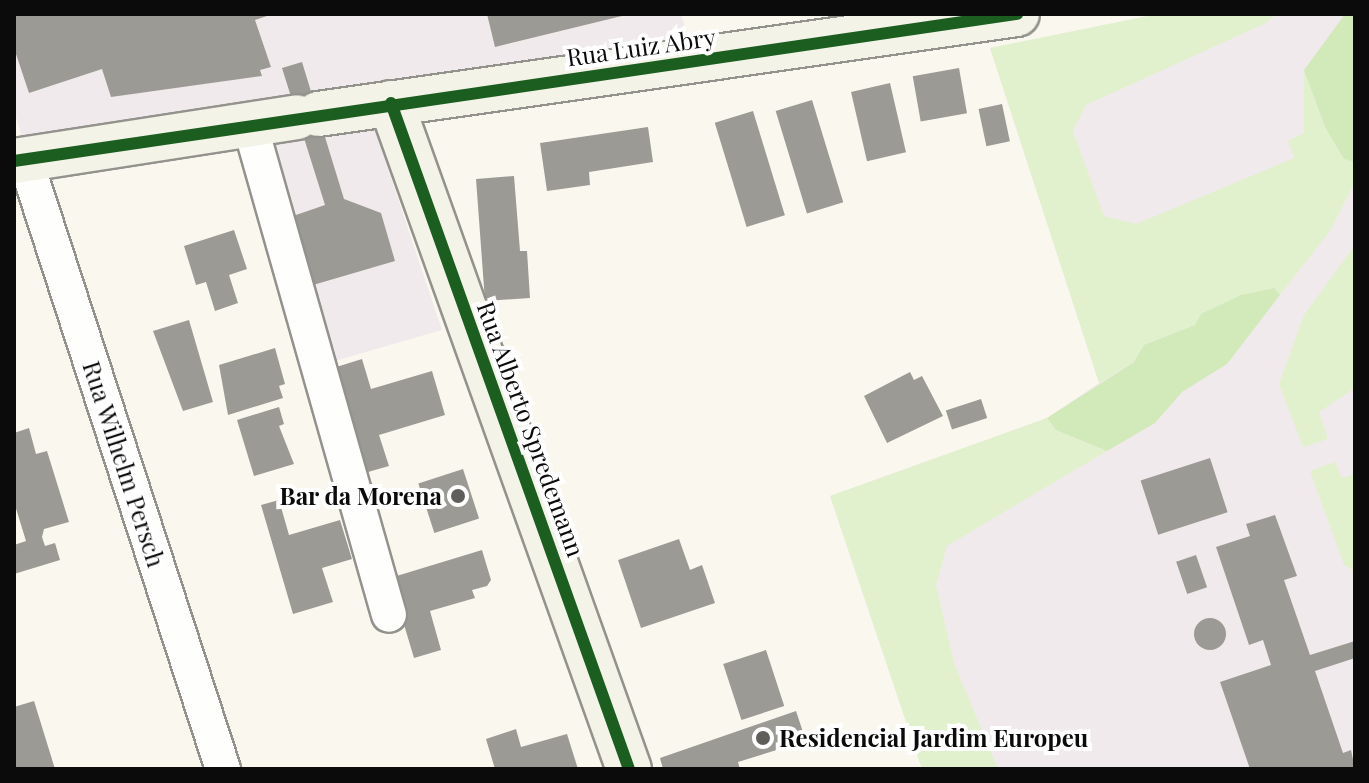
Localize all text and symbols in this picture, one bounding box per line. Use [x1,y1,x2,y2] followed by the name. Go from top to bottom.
[564,22,718,72] street label: Rua Luiz Abry
[471,297,591,561] street label: Rua Alberto Spredemann
[77,357,171,571] street label: Rua Wilhelm Persch
[279,482,442,510] place label: Bar da Morena
[449,487,467,505] marker: Bar da Morena
[779,724,1088,752] place label: Residencial Jardim Europeu
[754,729,772,747] marker: Residencial Jardim Europeu

